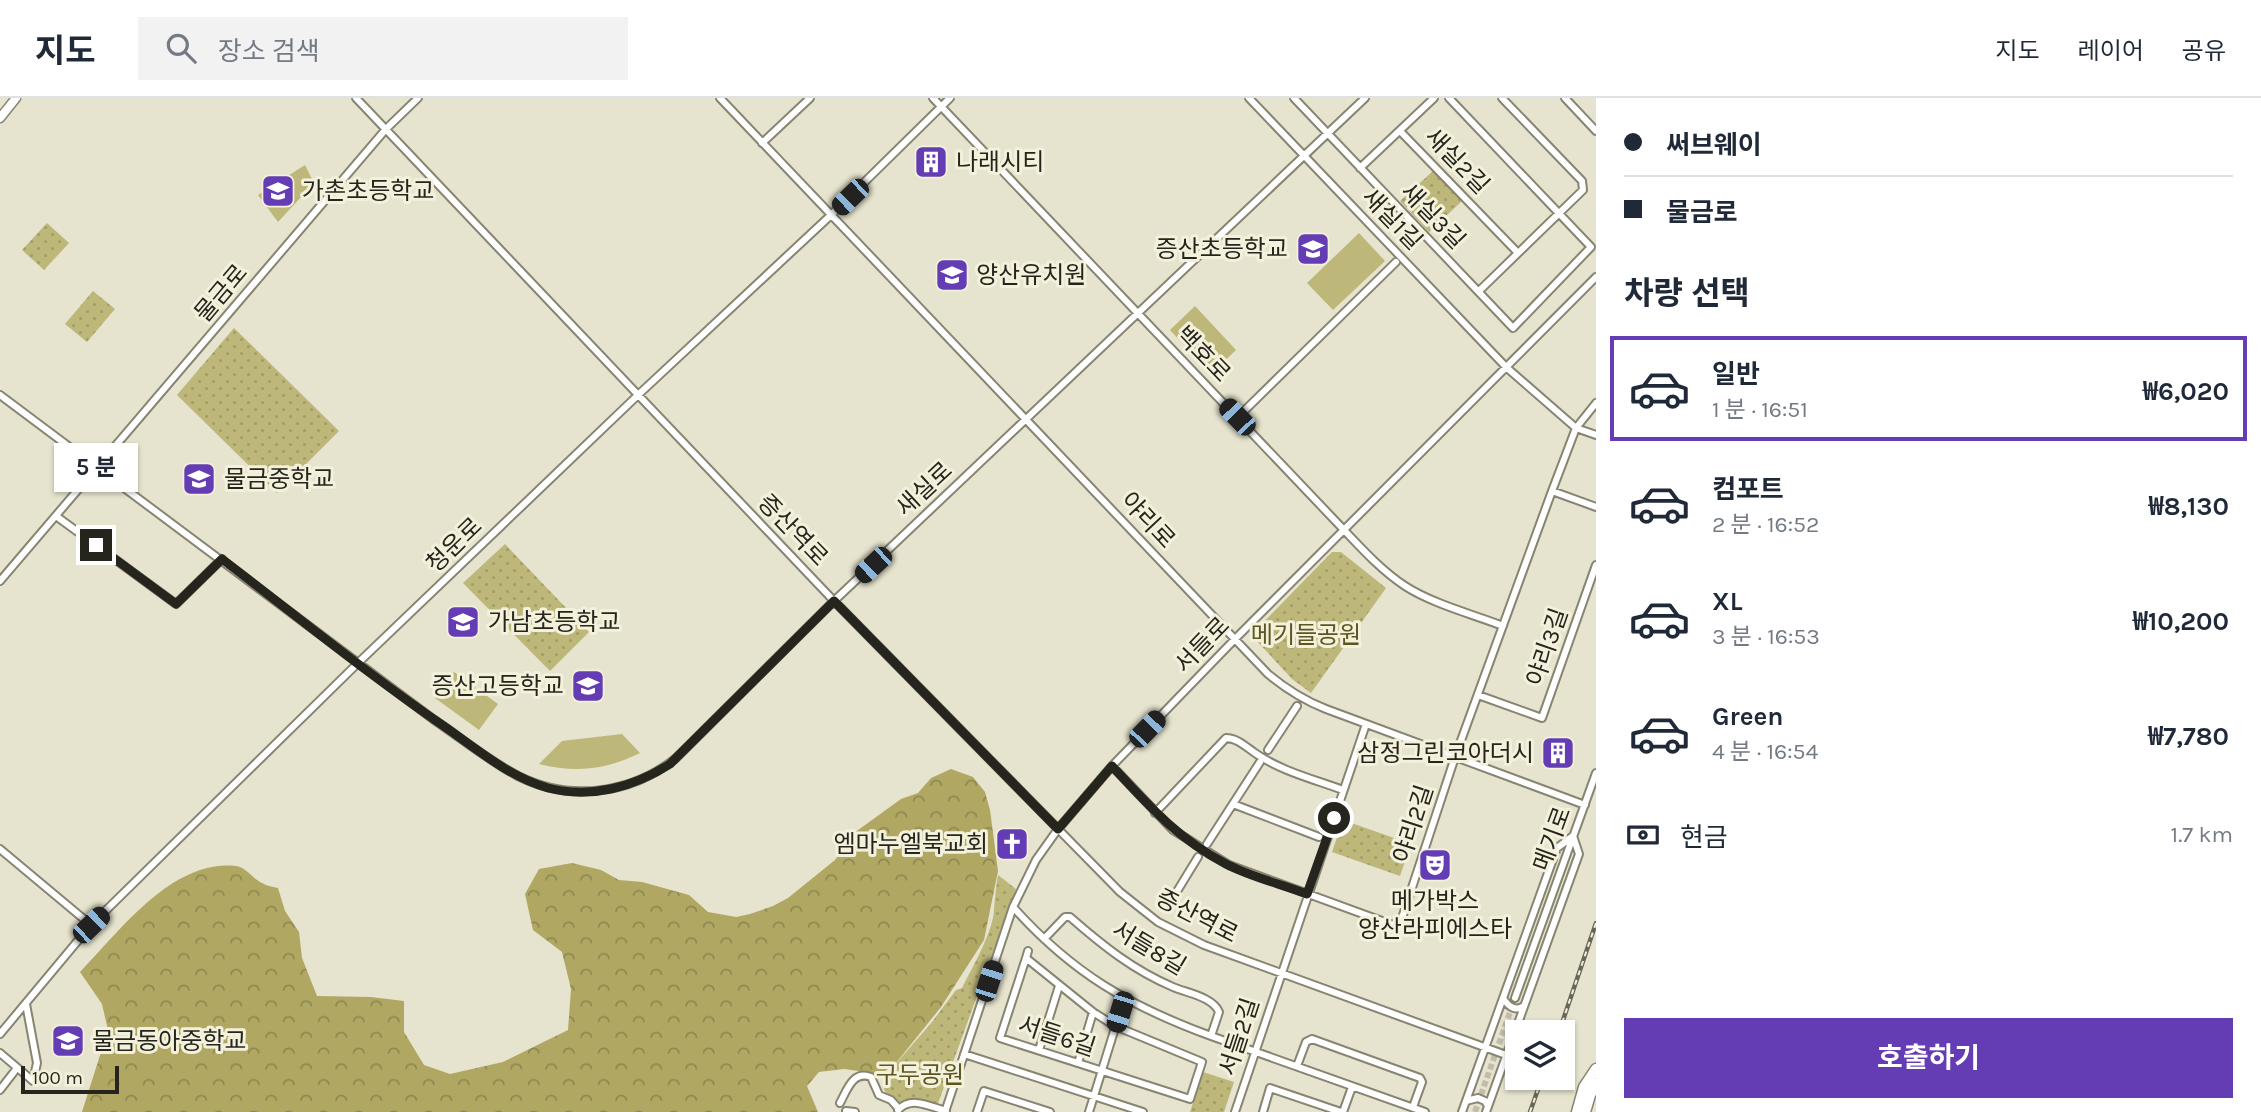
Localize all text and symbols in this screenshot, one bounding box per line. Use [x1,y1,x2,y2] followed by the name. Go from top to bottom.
[138,17,628,80] search box
[162,29,200,67] icon: search
[35,32,96,70] text: 지도
[218,36,320,67] text: 장소 검색
[1995,37,2040,65] text: 지도
[2078,37,2144,65] text: 레이어
[2182,37,2226,65] text: 공유
[1419,122,1495,200] street label: 새실2길
[1666,130,1762,161] text: 써브웨이
[912,143,950,181] building icon: 나래시티
[956,148,1044,176] place label: 나래시티
[259,172,297,210] school or university icon: 가촌초등학교
[828,175,873,219] car
[302,177,434,205] place label: 가촌초등학교
[1395,177,1471,255] street label: 새실3길
[1356,183,1428,255] street label: 새실1길
[1666,197,1738,228] text: 물금로
[1294,230,1332,268] school or university icon: 증산초등학교
[1156,235,1288,263] place label: 증산초등학교
[933,256,971,294] school or university icon: 양산유치원
[189,259,253,327] street label: 물금로
[976,261,1086,289] place label: 양산유치원
[1624,275,1750,312] text: 차량 선택
[1170,320,1236,388] street label: 백호로
[1628,357,1691,420] icon: car
[1712,359,1760,390] text: 일반
[2143,376,2229,407] text: ₩6,020
[1215,395,1260,439] car
[1712,396,1808,423] text: 1 분 · 16:51
[54,444,138,492] callout: 5 분
[76,454,116,481] text: 5 분
[890,456,958,522] street label: 새실로
[180,460,218,498] school or university icon: 물금중학교
[224,465,334,493] place label: 물금중학교
[1628,472,1691,535] icon: car
[1712,474,1784,505] text: 컴포트
[1115,486,1181,554] street label: 야리로
[752,489,834,571] street label: 증산역로
[2148,491,2229,522] text: ₩8,130
[1712,511,1819,538] text: 2 분 · 16:52
[420,512,488,578] street label: 청운로
[80,529,112,561] route end
[851,543,896,587] car
[1712,586,1743,617] text: XL
[1628,587,1691,650] icon: car
[444,603,482,641] school or university icon: 가남초등학교
[1521,604,1573,690] street label: 야리3길
[2133,606,2229,637] text: ₩10,200
[488,608,620,636] place label: 가남초등학교
[1169,611,1235,679] street label: 서들로
[1251,621,1361,649] park label: 메기들공원
[1712,623,1820,650] text: 3 분 · 16:53
[569,667,607,705] school or university icon: 증산고등학교
[432,672,564,700] place label: 증산고등학교
[1712,701,1784,732] text: Green
[1628,702,1691,765] icon: car
[1125,707,1170,751] car
[2148,721,2229,752] text: ₩7,780
[1539,734,1577,772] building icon: 삼정그린코아더시
[1712,738,1818,765] text: 4 분 · 16:54
[1357,739,1534,767] place label: 삼정그린코아더시
[1387,782,1439,866] street label: 야리2길
[1318,802,1350,834] route start
[1528,803,1576,875] street label: 메기로
[1624,816,1662,854] icon: cash
[2171,821,2233,848] text: 1.7 km
[1680,822,1728,853] text: 현금
[993,825,1031,863] church icon: 엠마누엘북교회
[833,830,988,858] place label: 엠마누엘북교회
[1416,846,1454,884] theatre icon: 메가박스 양산라피에스타
[1151,883,1243,949] street label: 증산역로
[1358,887,1512,943] place label: 메가박스 양산라피에스타
[69,903,114,947] car
[1107,915,1191,981] street label: 서들8길
[973,958,1006,1004] car
[1104,989,1137,1035] car
[1213,995,1265,1079] street label: 서들2길
[1015,1010,1099,1062] street label: 서들6길
[1624,1018,2233,1098] button: 호출하기
[1505,1020,1575,1090] map controls
[1505,1020,1575,1090] button: layers
[49,1022,87,1060] school or university icon: 물금동아중학교
[92,1027,247,1055] place label: 물금동아중학교
[876,1061,964,1089] park label: 구두공원
[21,1063,119,1095] scale bar
[32,1067,83,1089] text: 100 m

